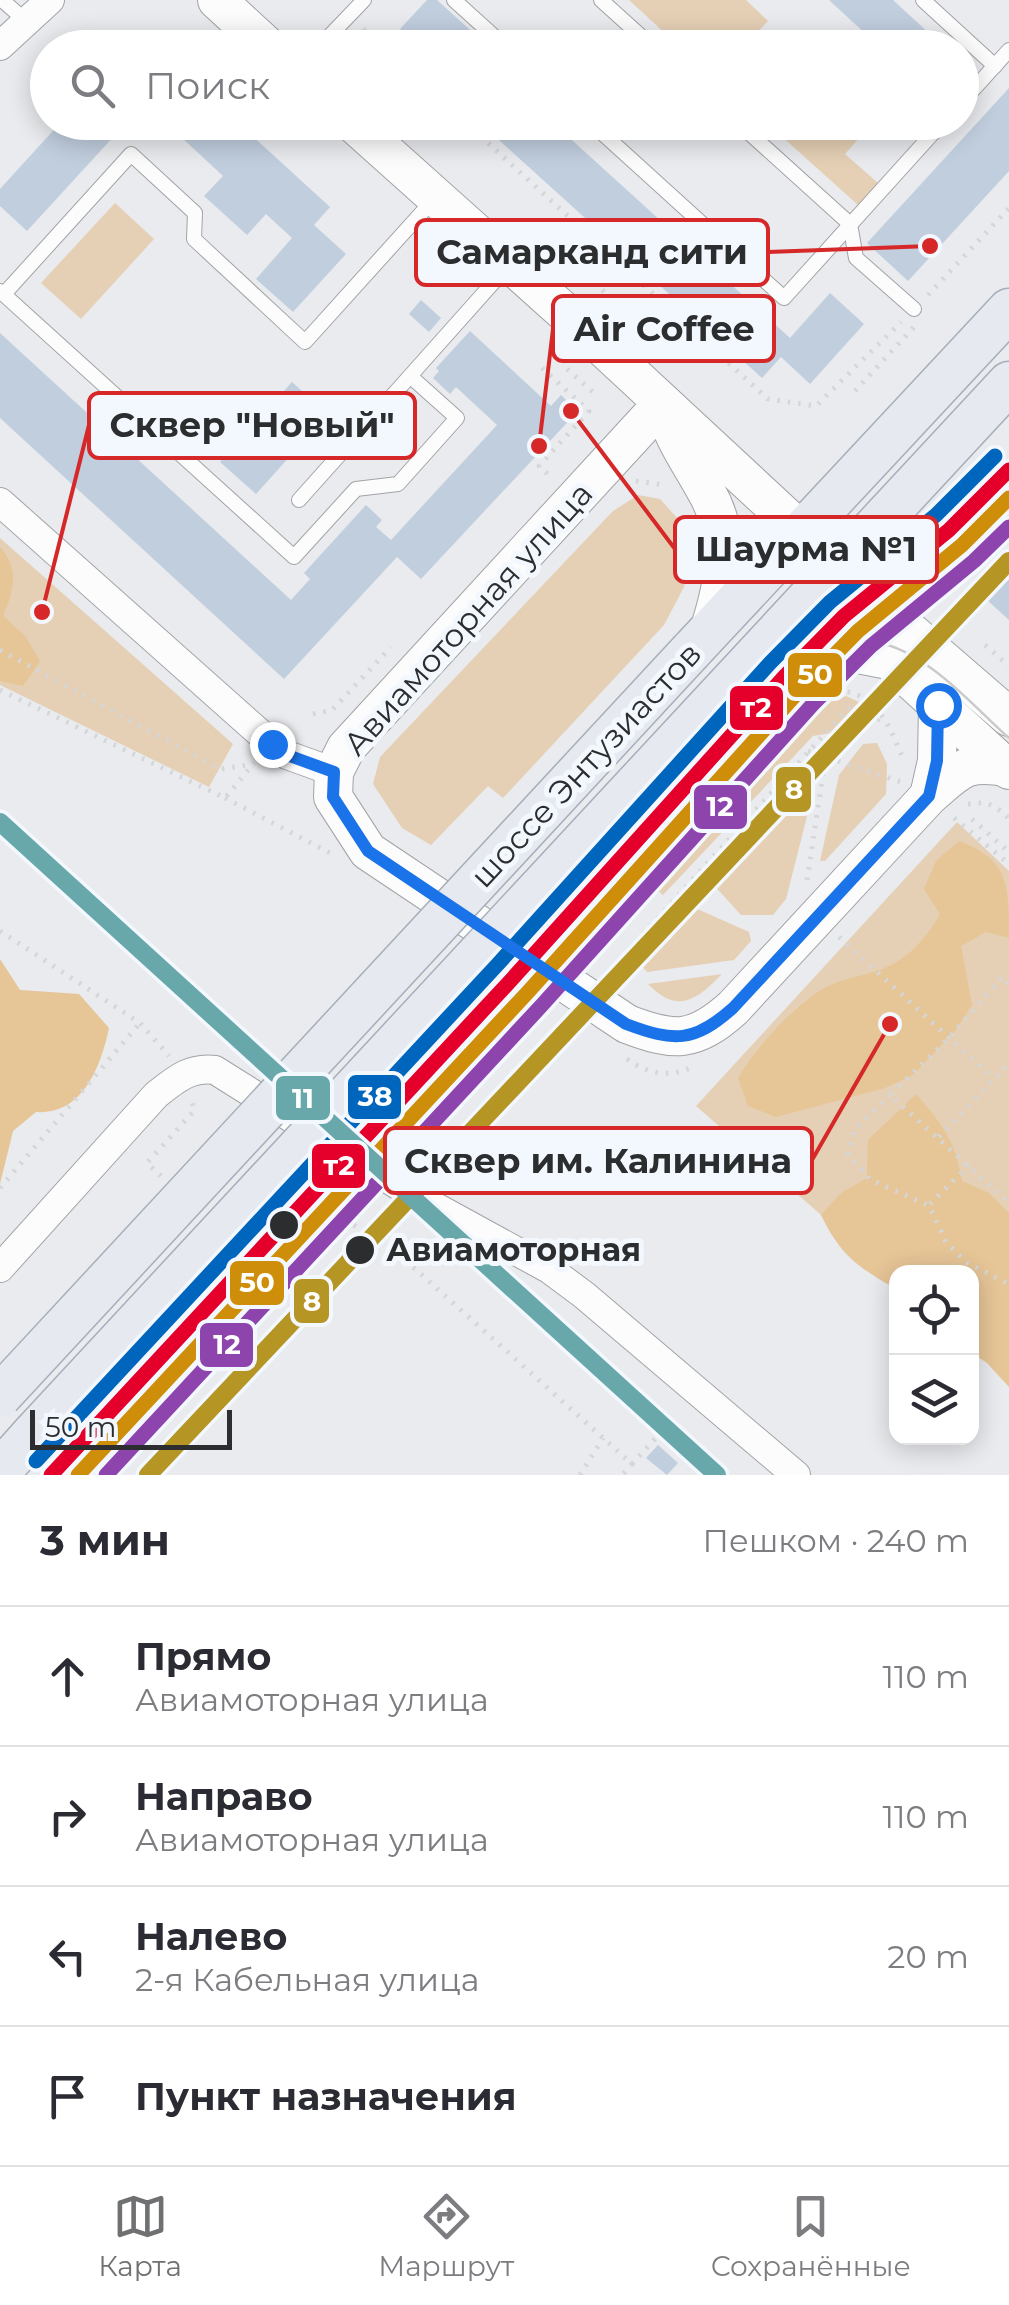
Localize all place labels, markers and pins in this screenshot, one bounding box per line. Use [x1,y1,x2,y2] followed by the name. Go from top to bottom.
[416,220,768,285] callout: Самарканд сити
[553,296,774,361] callout: Air Coffee
[89,393,415,458] callout: Сквер "Новый"
[675,517,937,582] callout: Шаурма №1
[385,1128,812,1193] callout: Сквер им. Калинина
[267,1208,301,1242] unlabelled marker
[386,1230,641,1269] place label: Авиамоторная
[343,1233,377,1267] marker: Авиамоторная

